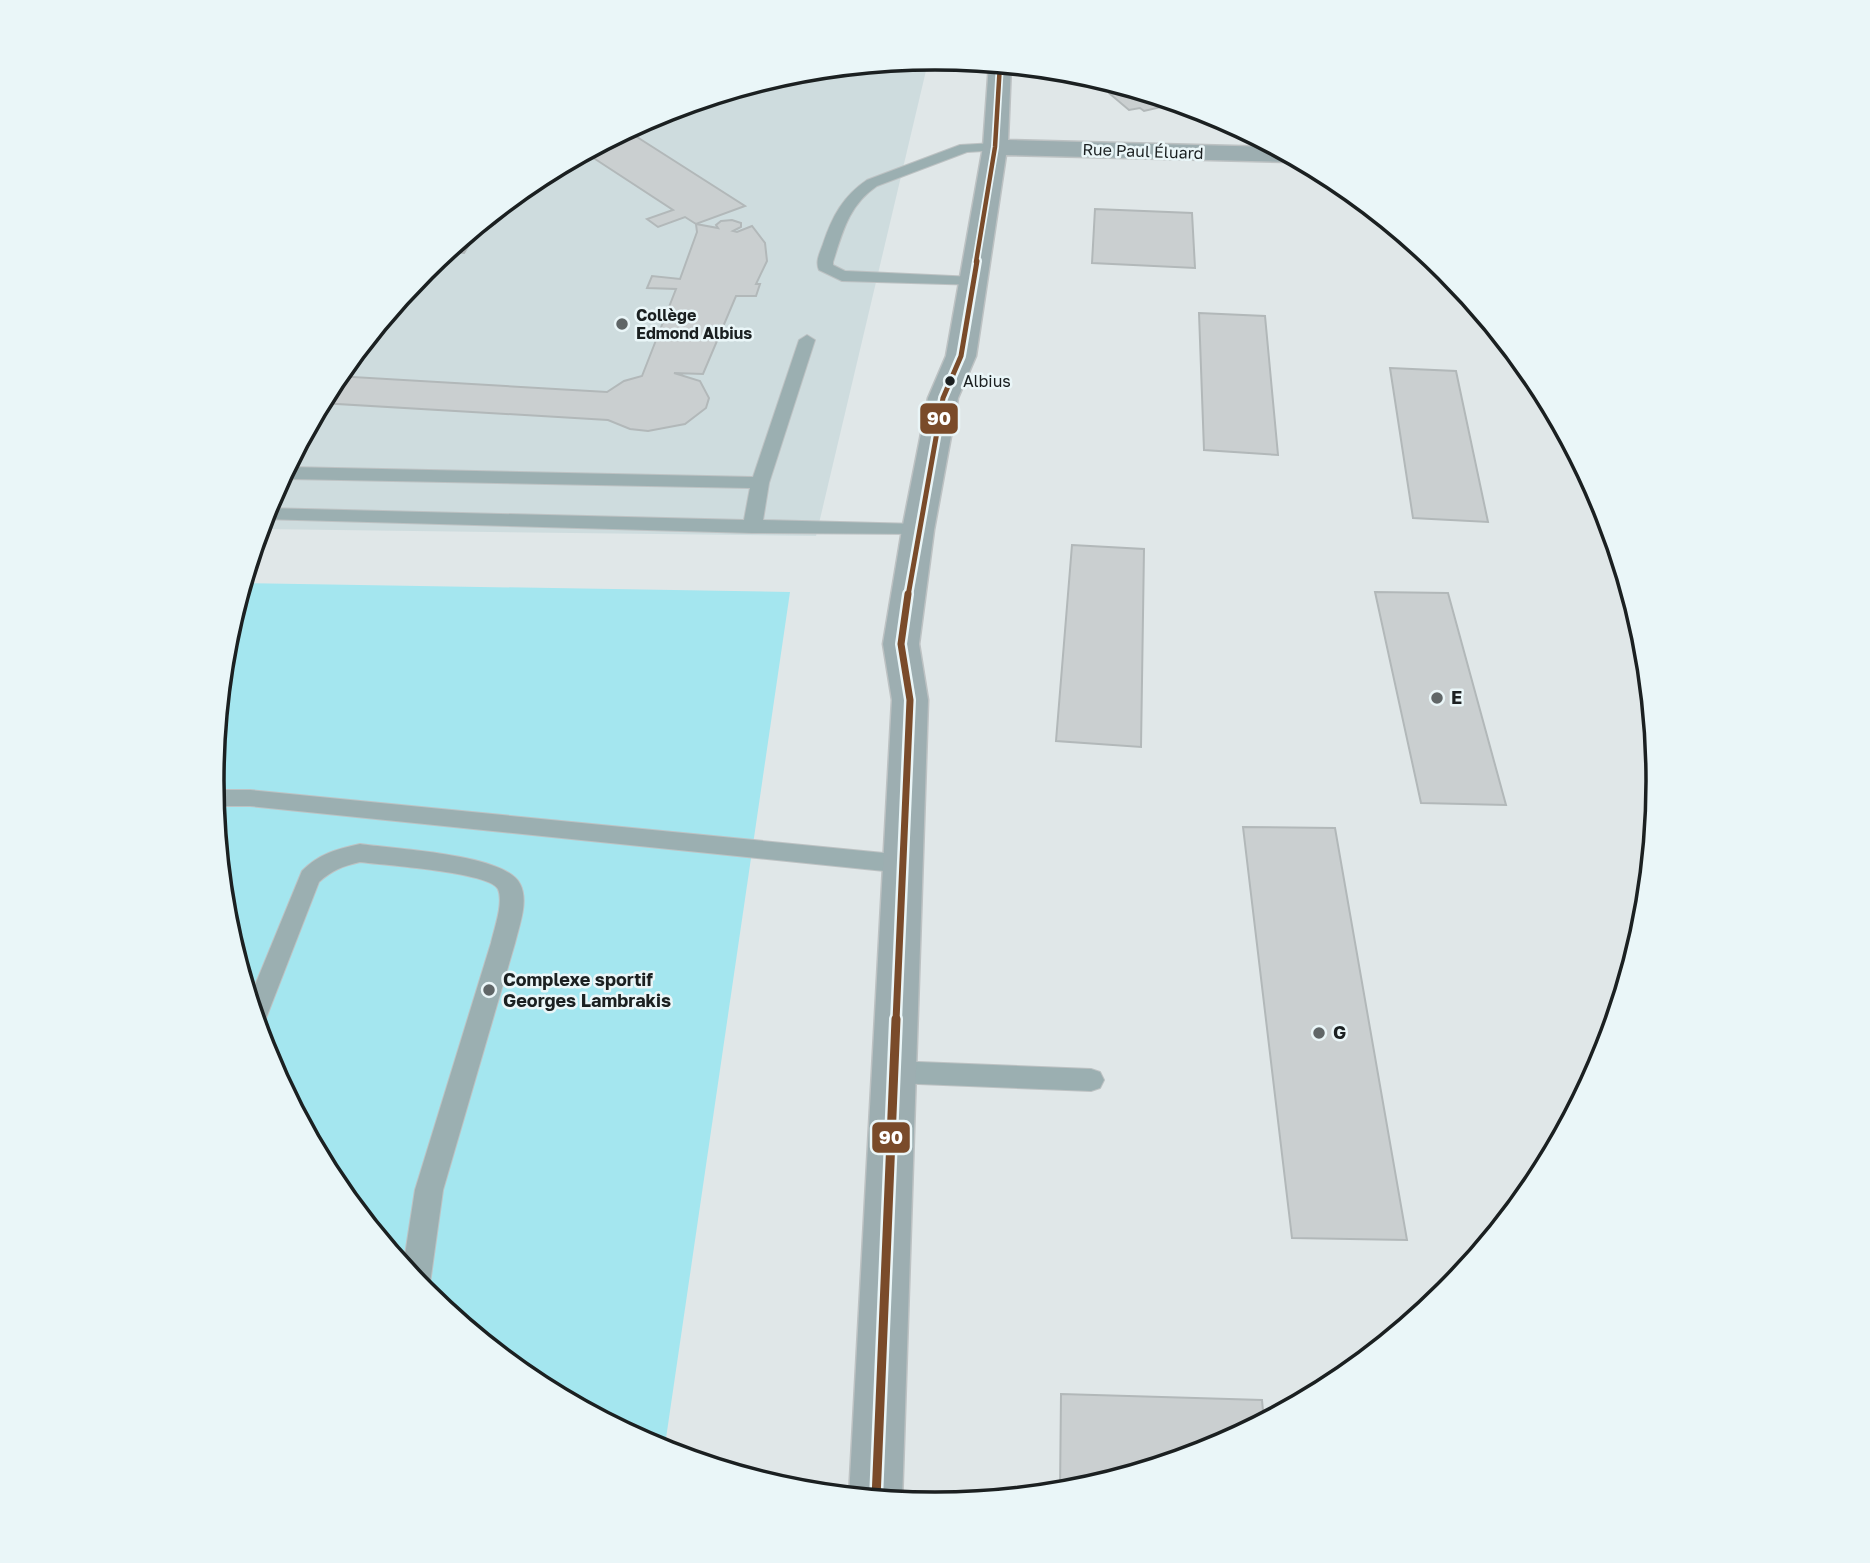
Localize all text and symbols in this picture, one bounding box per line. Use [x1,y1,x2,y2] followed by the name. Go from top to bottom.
[1082,139,1204,163] street label: Rue Paul Éluard
[636,305,752,343] place label: Collège Edmond Albius
[614,316,630,332] marker: Collège Edmond Albius
[963,371,1011,391] place label: Albius
[943,374,957,388] marker: Albius
[919,402,959,435] line badge: 90
[927,406,951,429] text: 90
[1451,686,1462,708] place label: E
[1429,690,1445,706] marker: E
[503,968,671,1011] place label: Complexe sportif Georges Lambrakis
[481,982,497,998] marker: Complexe sportif Georges Lambrakis
[1333,1021,1346,1043] place label: G
[1311,1025,1327,1041] marker: G
[871,1121,911,1154] line badge: 90
[879,1125,903,1148] text: 90

